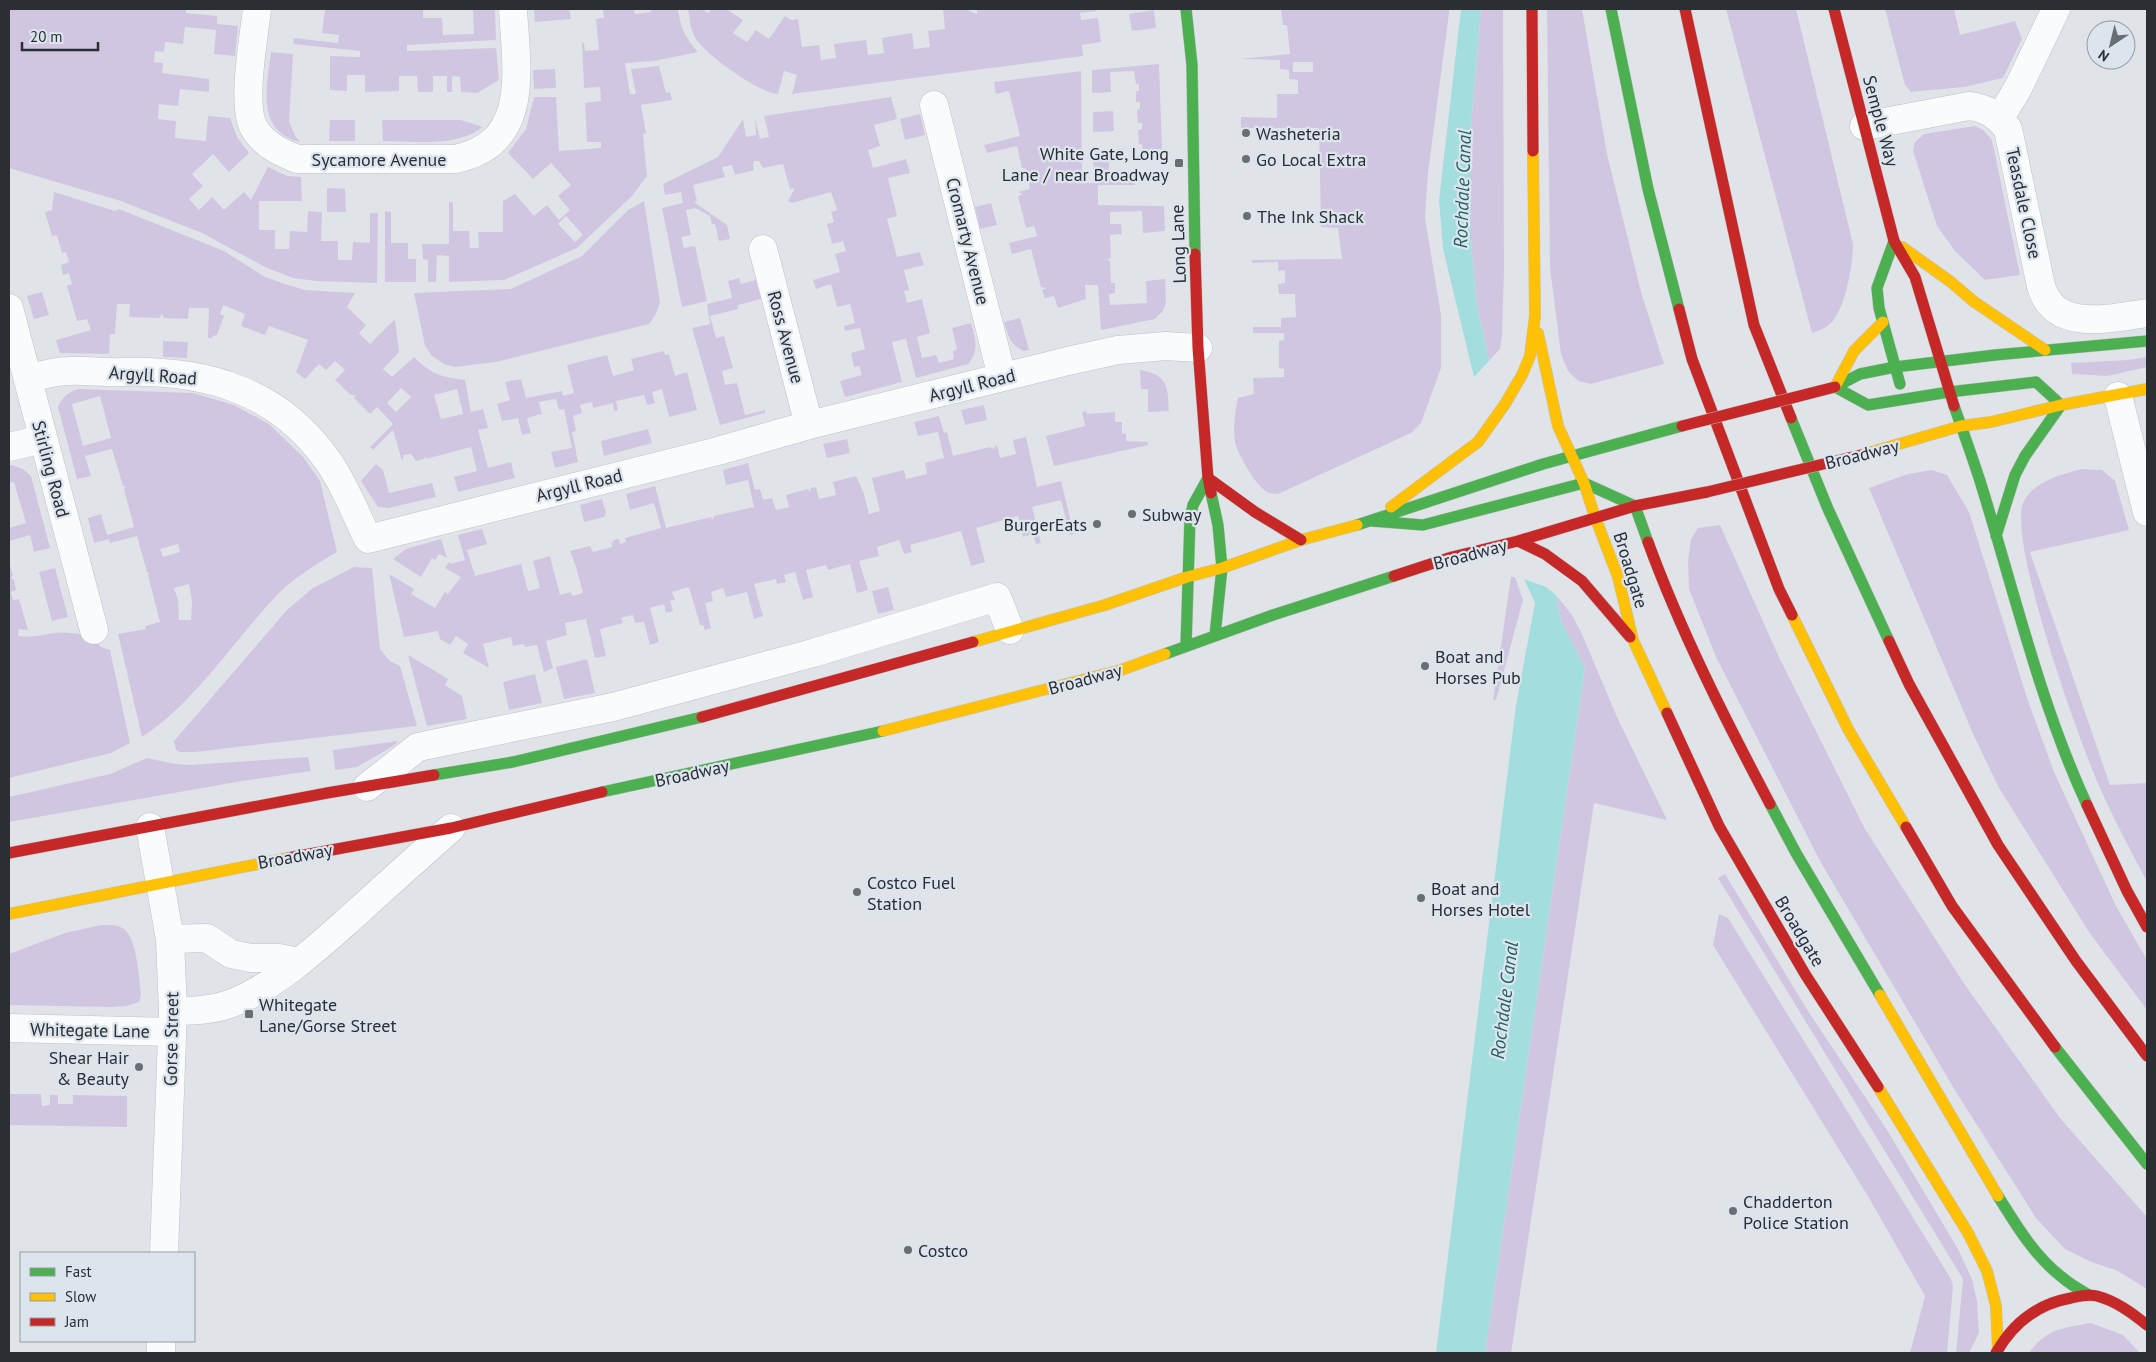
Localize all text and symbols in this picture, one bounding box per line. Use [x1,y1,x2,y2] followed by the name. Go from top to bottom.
[22,20,99,52] scale bar
[2086,20,2136,70] north arrow
[30,27,63,46] text: 20 m
[2095,46,2112,66] text: N
[1858,73,1904,170] street label: Semple Way
[1256,122,1341,145] place label: Washeteria
[1240,127,1252,139] marker: Washeteria
[1448,129,1476,249] water label: Rochdale Canal
[1002,142,1170,186] place label: White Gate, Long Lane / near Broadway
[2001,145,2047,261] street label: Teasdale Close
[312,148,446,171] street label: Sycamore Avenue
[1256,148,1367,171] place label: Go Local Extra
[1240,153,1252,165] marker: Go Local Extra
[1173,157,1185,169] marker: White Gate, Long Lane / near Broadway
[941,175,995,307] street label: Cromarty Avenue
[1165,204,1191,284] street label: Long Lane
[1257,205,1364,228] place label: The Ink Shack
[1241,210,1253,222] marker: The Ink Shack
[763,288,809,386] street label: Ross Avenue
[108,360,198,390] street label: Argyll Road
[926,363,1018,407] street label: Argyll Road
[27,418,75,520] street label: Stirling Road
[1823,434,1902,474] street label: Broadway
[533,463,625,507] street label: Argyll Road
[1142,503,1202,526] place label: Subway
[1126,508,1138,520] marker: Subway
[1003,513,1087,536] place label: BurgerEats
[1091,518,1103,530] marker: BurgerEats
[1609,529,1653,611] street label: Broadgate
[1431,533,1510,575] street label: Broadway
[1435,645,1521,689] place label: Boat and Horses Pub
[1046,658,1125,700] street label: Broadway
[1419,660,1431,672] marker: Boat and Horses Pub
[653,754,732,792] street label: Broadway
[256,838,335,874] street label: Broadway
[867,871,956,915] place label: Costco Fuel Station
[1431,877,1531,921] place label: Boat and Horses Hotel
[851,886,863,898] marker: Costco Fuel Station
[1770,891,1830,971] street label: Broadgate
[1415,892,1427,904] marker: Boat and Horses Hotel
[1485,940,1523,1060] water label: Rochdale Canal
[159,992,183,1086] street label: Gorse Street
[259,993,397,1037] place label: Whitegate Lane/Gorse Street
[243,1008,255,1020] marker: Whitegate Lane/Gorse Street
[30,1017,150,1043] street label: Whitegate Lane
[49,1046,130,1090] place label: Shear Hair & Beauty
[133,1061,145,1073] marker: Shear Hair & Beauty
[1743,1190,1849,1234] place label: Chadderton Police Station
[1727,1205,1739,1217] marker: Chadderton Police Station
[918,1239,968,1262] place label: Costco
[902,1244,914,1256] marker: Costco
[20,1252,195,1342] legend
[65,1262,92,1281] text: Fast
[65,1287,96,1306] text: Slow
[64,1312,89,1331] text: Jam

